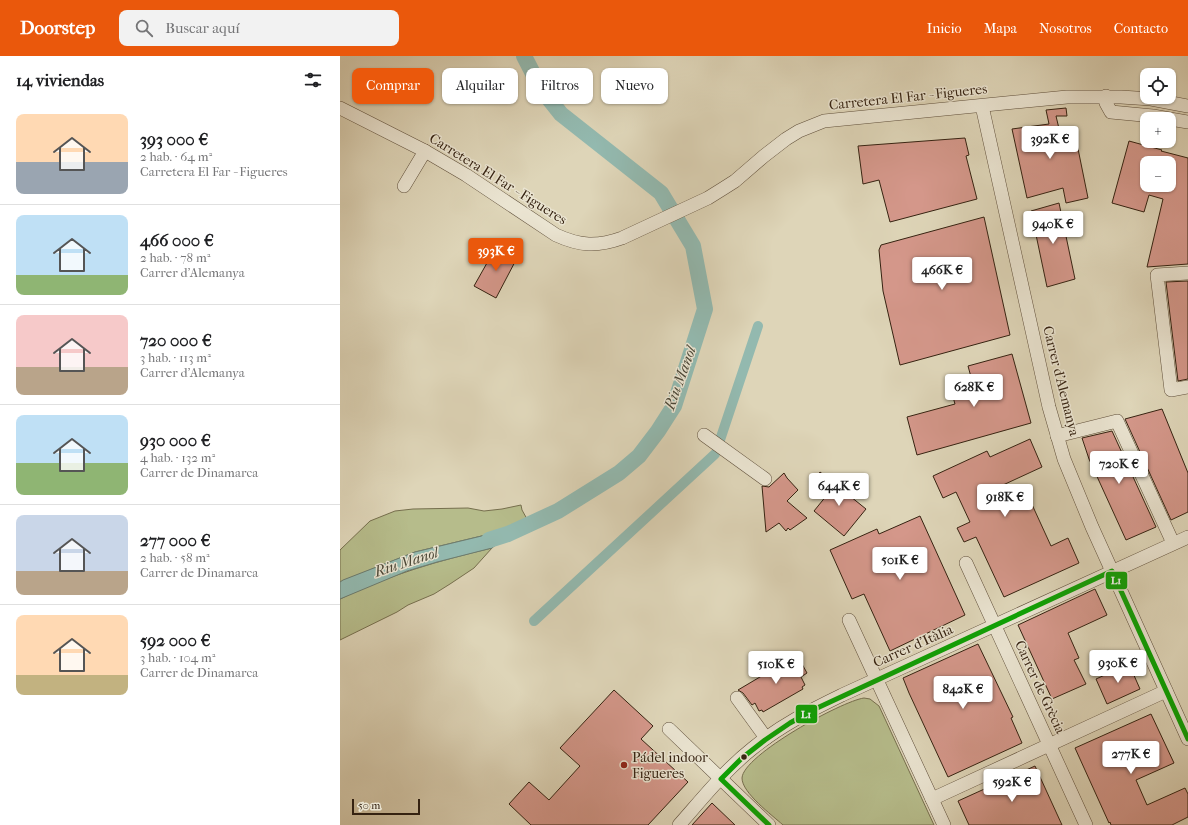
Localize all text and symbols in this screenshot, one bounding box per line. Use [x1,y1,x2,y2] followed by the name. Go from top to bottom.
[119,10,399,46] search box
[20,17,95,39] text: Doorstep
[133,17,155,39] icon: search
[165,19,240,37] text: Buscar aquí
[927,20,962,37] text: Inicio
[984,20,1017,37] text: Mapa
[1039,20,1092,37] text: Nosotros
[1114,20,1168,37] text: Contacto
[352,68,434,104] chip: Comprar
[442,68,518,104] chip: Alquilar
[526,68,593,104] chip: Filtros
[601,68,668,104] chip: Nuevo
[1140,68,1176,192] map controls
[1140,68,1176,104] button: locate
[302,69,324,91] icon: filters
[16,70,104,90] text: 14 viviendas
[828,80,988,114] street label: Carretera El Far - Figueres
[1140,112,1176,148] button: +
[1017,126,1083,160] pin: 392K €
[140,129,208,149] text: 393 000 €
[48,130,96,178] icon: home
[426,130,570,228] street label: Carretera El Far - Figueres
[1031,131,1069,146] text: 392K €
[140,149,212,164] text: 2 hab. · 64 m²
[1140,156,1176,192] button: −
[140,164,288,179] text: Carretera El Far - Figueres
[1020,211,1086,245] pin: 940K €
[1032,216,1074,231] text: 940K €
[140,230,214,250] text: 466 000 €
[48,231,96,279] icon: home
[463,238,529,272] pin: 393K €
[477,243,515,258] text: 393K €
[140,250,210,265] text: 2 hab. · 78 m²
[909,257,975,291] pin: 466K €
[921,262,963,277] text: 466K €
[140,265,245,280] text: Carrer d'Alemanya
[1039,324,1083,438] street label: Carrer d'Alemanya
[140,330,212,350] text: 720 000 €
[48,331,96,379] icon: home
[660,342,701,413] water label: Riu Manol
[140,350,211,365] text: 3 hab. · 113 m²
[140,365,245,380] text: Carrer d'Alemanya
[941,374,1007,408] pin: 628K €
[954,379,994,394] text: 628K €
[140,430,211,450] text: 930 000 €
[48,431,96,479] icon: home
[140,450,215,465] text: 4 hab. · 132 m²
[1086,451,1152,485] pin: 720K €
[1099,456,1139,471] text: 720K €
[140,465,258,480] text: Carrer de Dinamarca
[806,473,872,507] pin: 644K €
[818,478,860,493] text: 644K €
[972,484,1038,518] pin: 918K €
[986,489,1024,504] text: 918K €
[140,530,211,550] text: 277 000 €
[48,531,96,579] icon: home
[371,543,442,581] water label: Riu Manol
[867,547,933,581] pin: 501K €
[140,550,210,565] text: 2 hab. · 58 m²
[881,552,919,567] text: 501K €
[140,565,258,580] text: Carrer de Dinamarca
[1105,571,1128,590] line badge: L1
[1111,574,1121,587] text: L1
[871,621,956,671] street label: Carrer d'Itàlia
[140,630,211,650] text: 592 000 €
[48,631,96,679] icon: home
[1011,638,1069,737] street label: Carrer de Grècia
[140,650,215,665] text: 3 hab. · 104 m²
[1085,650,1151,684] pin: 930K €
[743,651,809,685] pin: 510K €
[1098,655,1138,670] text: 930K €
[757,656,795,671] text: 510K €
[140,665,258,680] text: Carrer de Dinamarca
[930,676,996,710] pin: 842K €
[943,681,983,696] text: 842K €
[795,704,818,724] line badge: L1
[801,708,811,721] text: L1
[1098,741,1164,775] pin: 277K €
[1111,746,1151,761] text: 277K €
[632,749,708,782] place label: Pádel indoor Figueres
[739,752,749,762] unlabelled marker
[619,760,629,770] marker: Pádel indoor Figueres
[979,769,1045,803] pin: 592K €
[992,774,1032,789] text: 592K €
[352,797,420,816] scale bar
[358,799,380,812] text: 50 m

